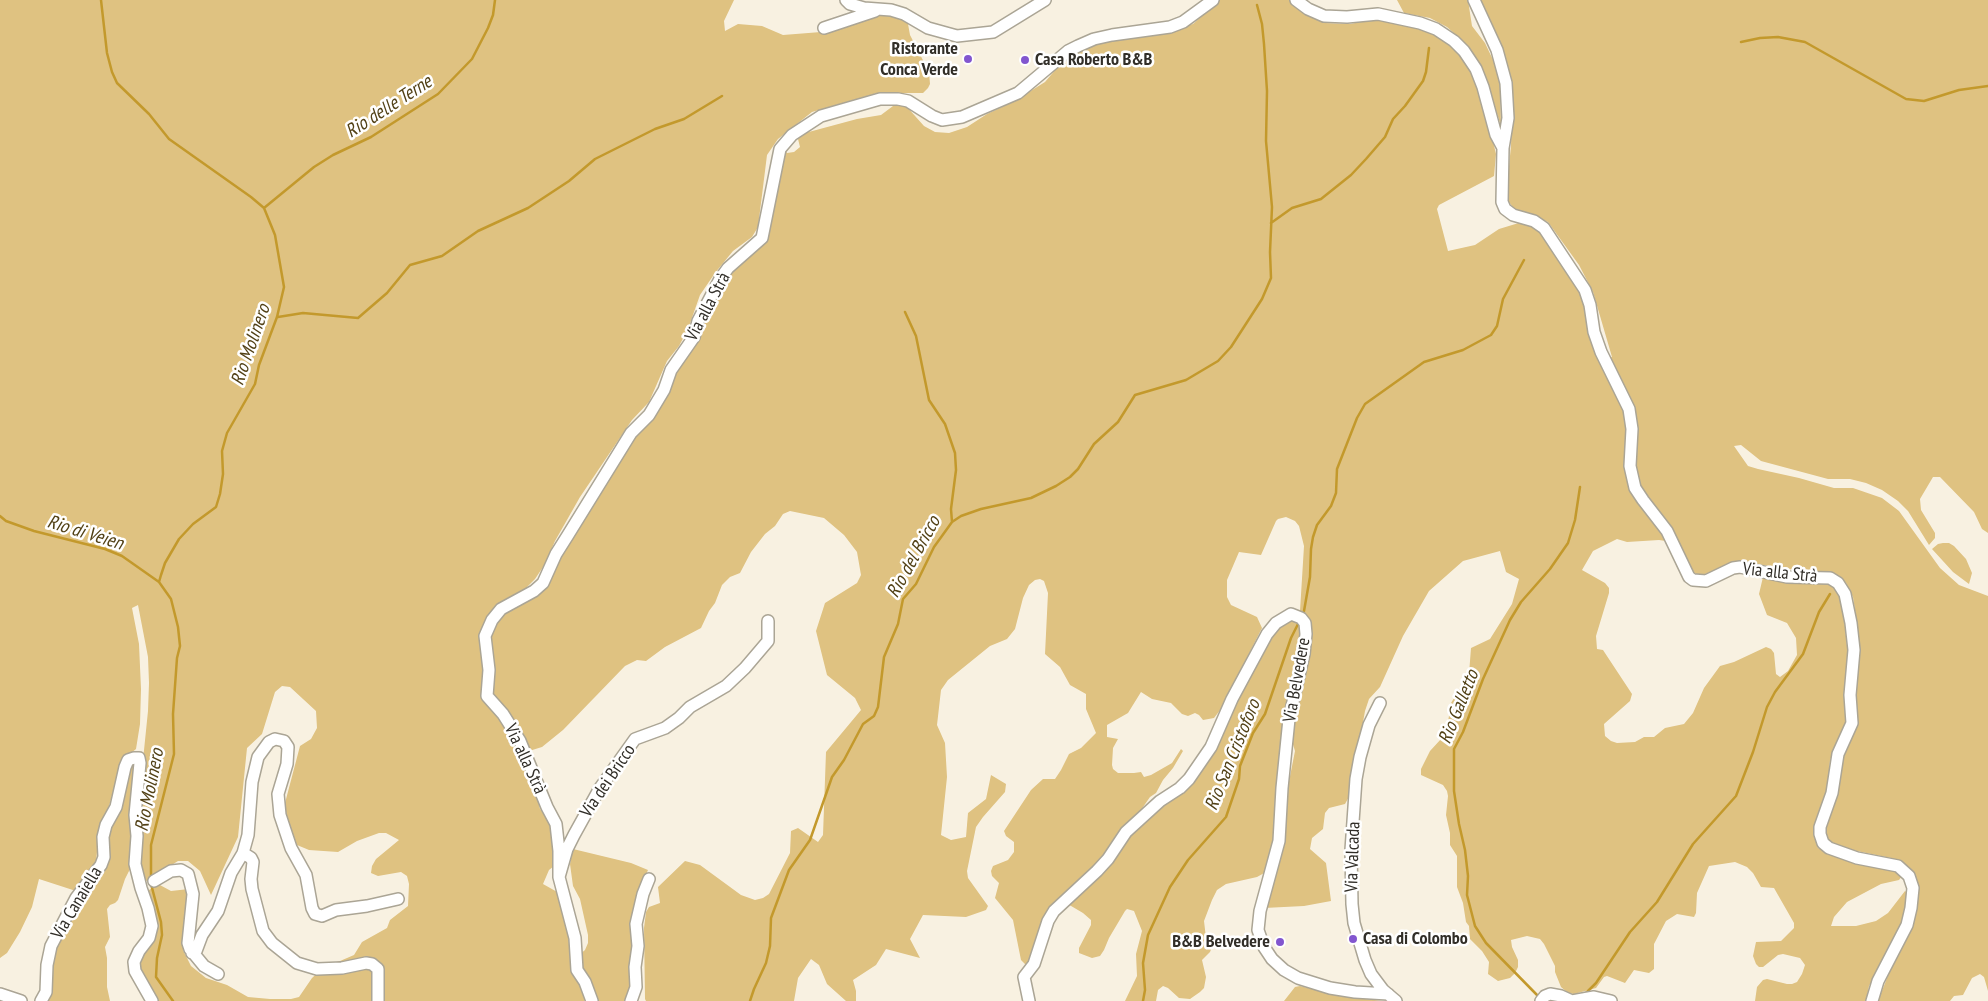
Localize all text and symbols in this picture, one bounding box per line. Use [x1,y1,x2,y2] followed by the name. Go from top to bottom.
[880,38,958,80] place label: Ristorante Conca Verde
[1035,49,1152,71] place label: Casa Roberto B&B
[962,53,974,65] marker: Ristorante Conca Verde
[1019,54,1031,66] marker: Casa Roberto B&B
[342,71,436,143] water label: Rio delle Terne
[681,269,735,345] street label: Via alla Strà
[227,302,275,388] water label: Rio Molinero
[44,511,126,555] water label: Rio di Veien
[882,512,946,602] water label: Rio del Bricco
[1742,558,1818,588] street label: Via alla Strà
[1279,636,1315,724] street label: Via Belvedere
[1434,667,1484,747] water label: Rio Galletto
[1200,696,1266,814] water label: Rio San Cristoforo
[499,721,551,797] street label: Via alla Strà
[576,740,640,822] street label: Via dei Bricco
[131,747,169,833] water label: Rio Molinero
[1341,821,1365,893] street label: Via Valcada
[47,863,107,943] street label: Via Canaiella
[1363,928,1468,950] place label: Casa di Colombo
[1172,931,1270,953] place label: B&B Belvedere
[1347,933,1359,945] marker: Casa di Colombo
[1274,936,1286,948] marker: B&B Belvedere

